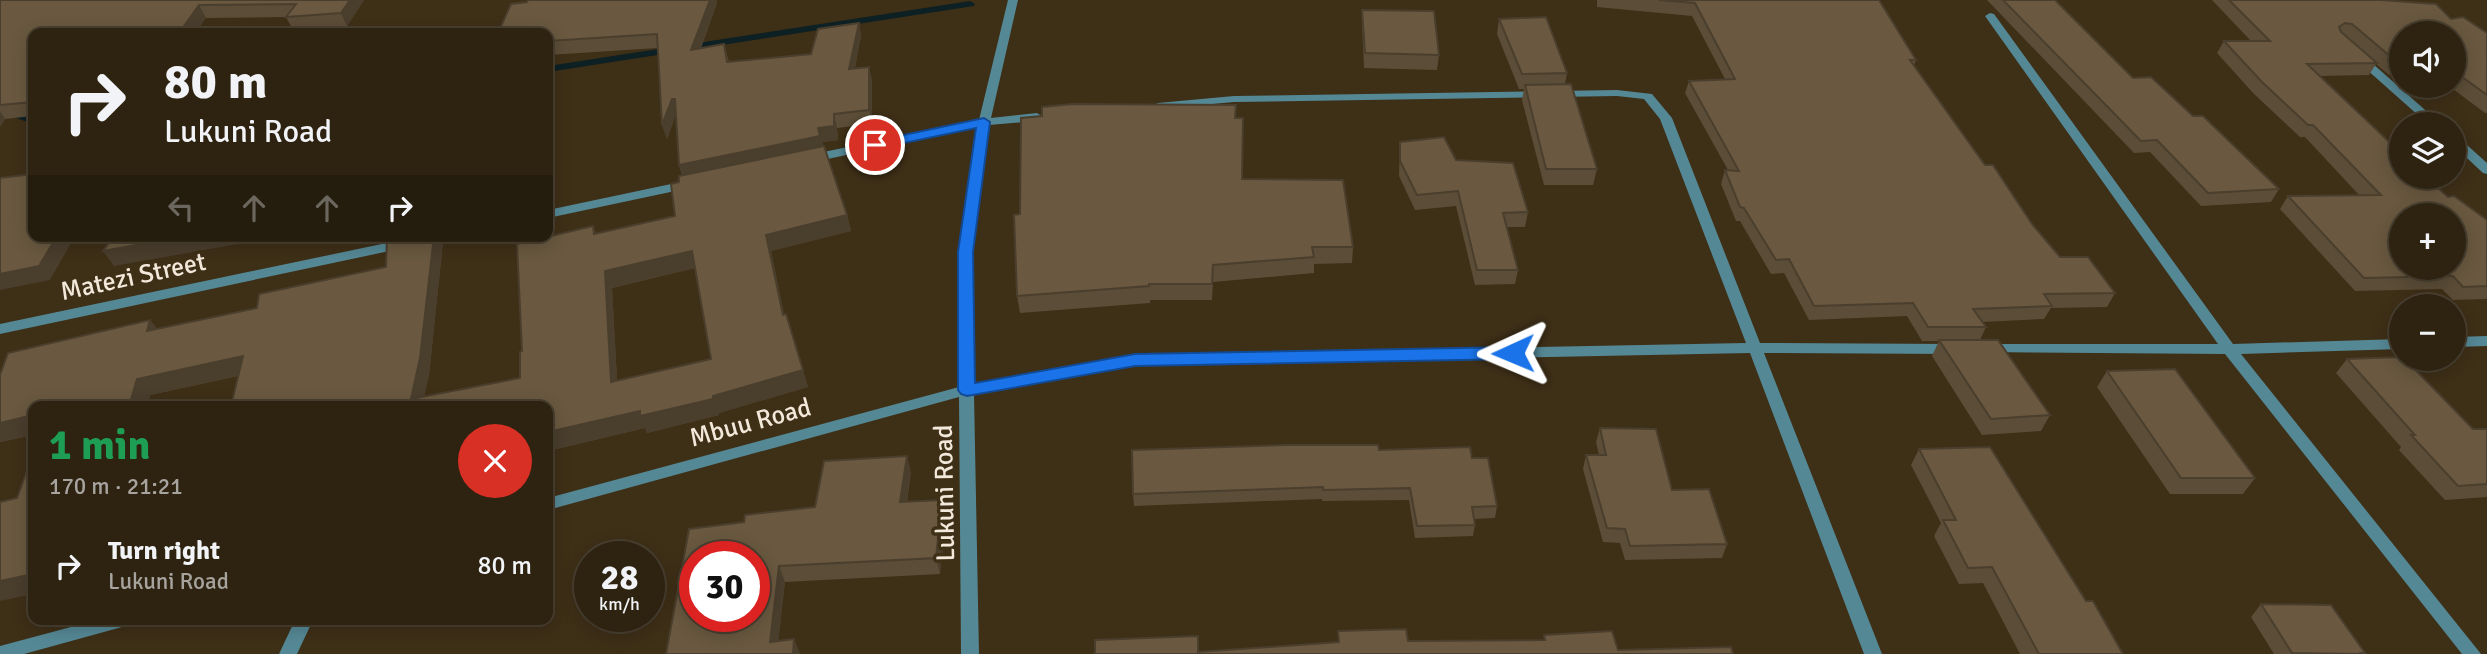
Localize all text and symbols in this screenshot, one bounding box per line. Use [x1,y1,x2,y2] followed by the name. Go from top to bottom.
[2389,21,2466,371] map controls
[2389,21,2466,98] button: sound
[164,52,267,112] text: 80 m
[49,56,140,147] icon: right
[164,112,332,151] text: Lukuni Road
[2389,112,2466,189] button: layers
[845,115,905,175] pin
[856,126,894,164] icon: arrive
[162,189,200,227] icon: left
[235,189,273,227] icon: ahead
[308,189,346,227] icon: ahead
[381,189,419,227] icon: right
[2389,203,2466,280] button: +
[58,246,209,308] street label: Matezi Street
[2389,294,2466,371] button: −
[1476,316,1550,390] position arrow
[686,391,815,455] street label: Mbuu Road
[49,420,150,471] text: 1 min
[458,424,532,498] button: close
[928,424,962,562] street label: Lukuni Road
[49,472,183,501] text: 170 m · 21:21
[108,535,220,567] text: Turn right
[679,541,770,632] speed limit sign: 30
[49,547,87,585] icon: right
[477,550,532,582] text: 80 m
[601,556,638,599] text: 28
[108,567,229,596] text: Lukuni Road
[599,593,640,615] text: km/h

